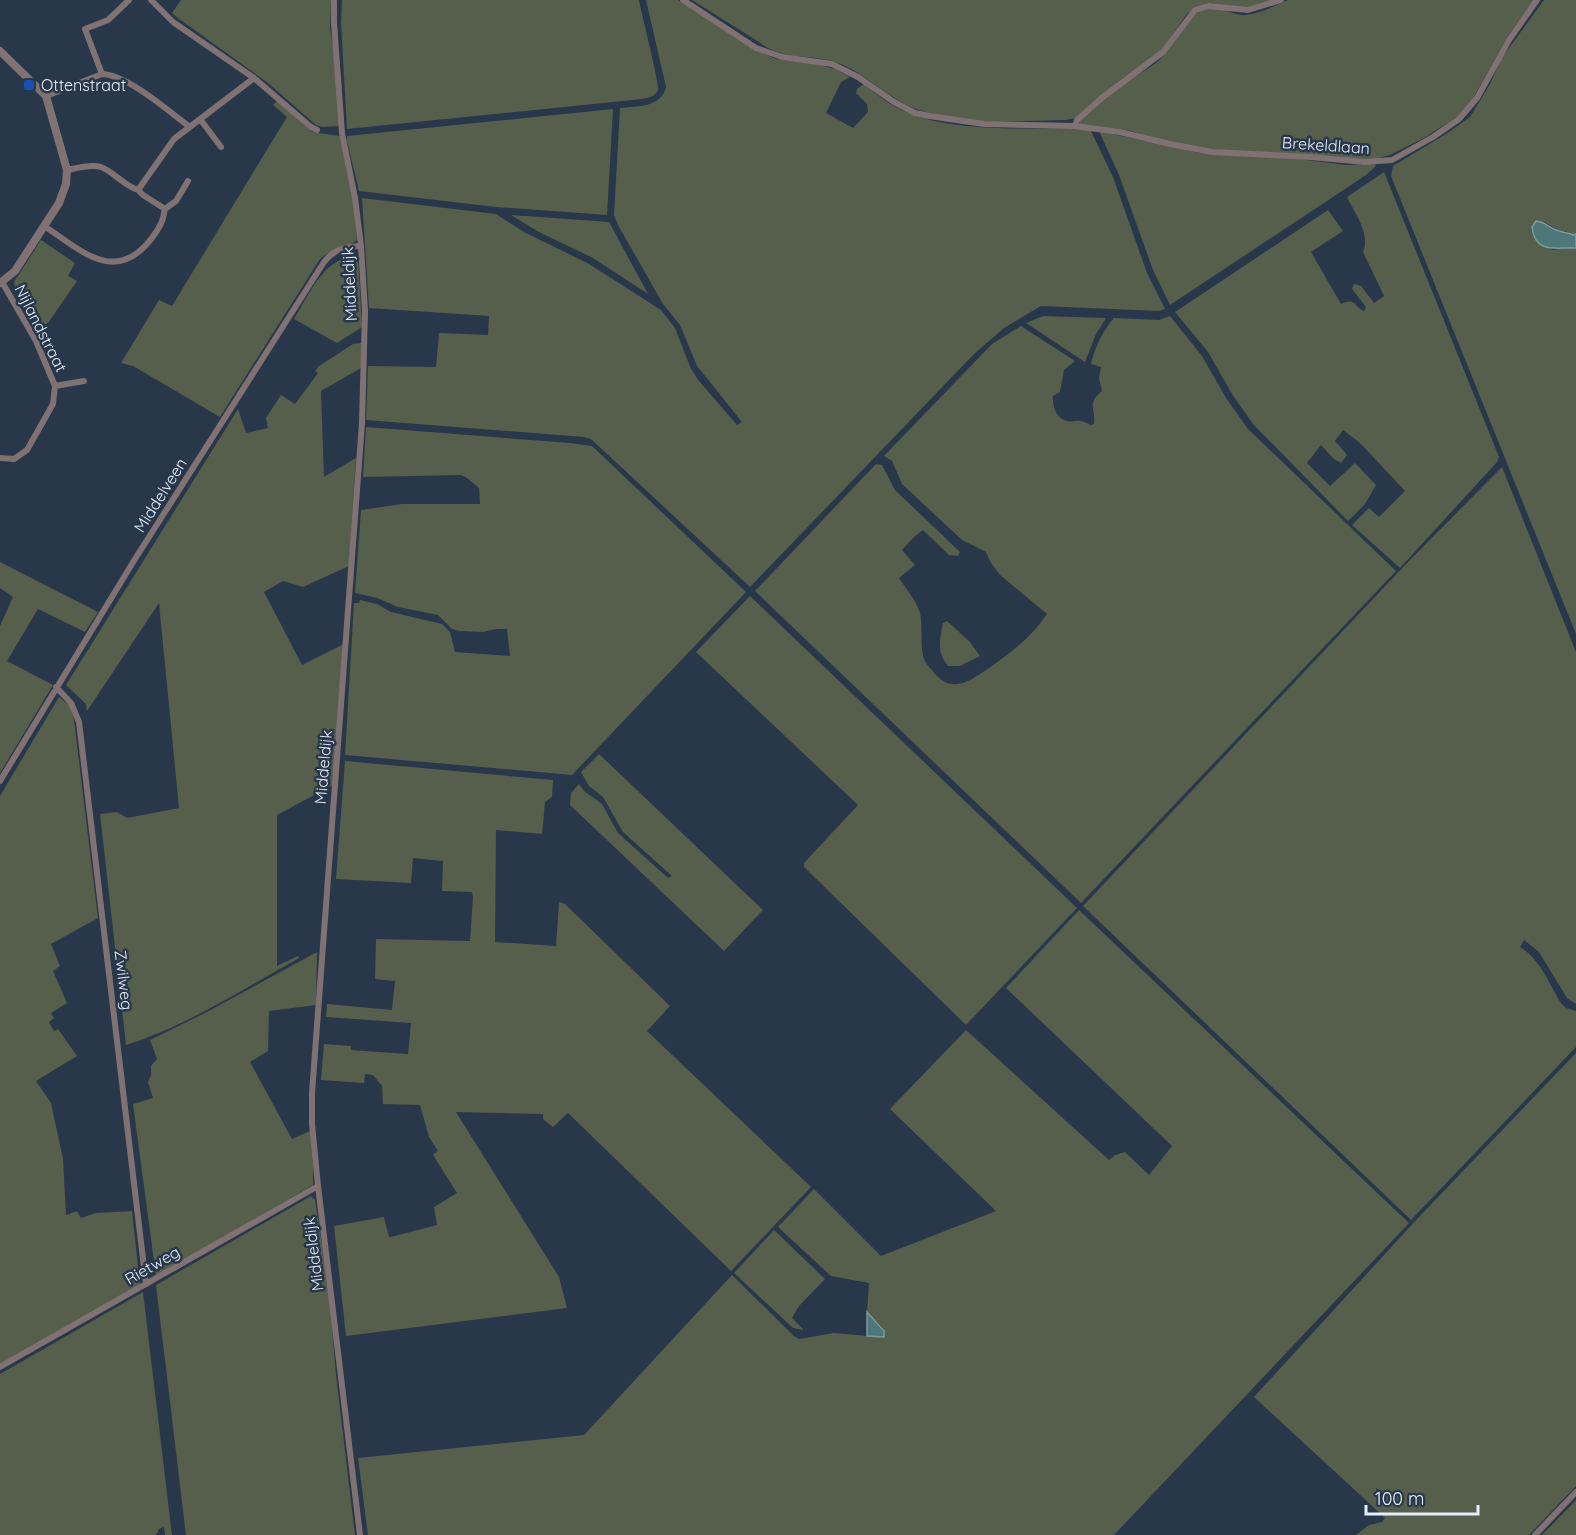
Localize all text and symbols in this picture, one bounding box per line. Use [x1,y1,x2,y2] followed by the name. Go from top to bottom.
[41,75,126,95] place label: Ottenstraat
[22,78,36,92] marker: Ottenstraat
[1281,132,1371,158] street label: Brekeldlaan
[337,246,361,322] street label: Middeldijk
[10,281,72,375] street label: Nijlandstraat
[129,454,191,536] street label: Middelveen
[310,729,336,805] street label: Middeldijk
[110,949,138,1011] street label: Zwilweg
[299,1216,327,1292] street label: Middeldijk
[121,1241,183,1289] street label: Rietweg
[1366,1478,1478,1516] scale bar
[1375,1487,1424,1510] text: 100 m

